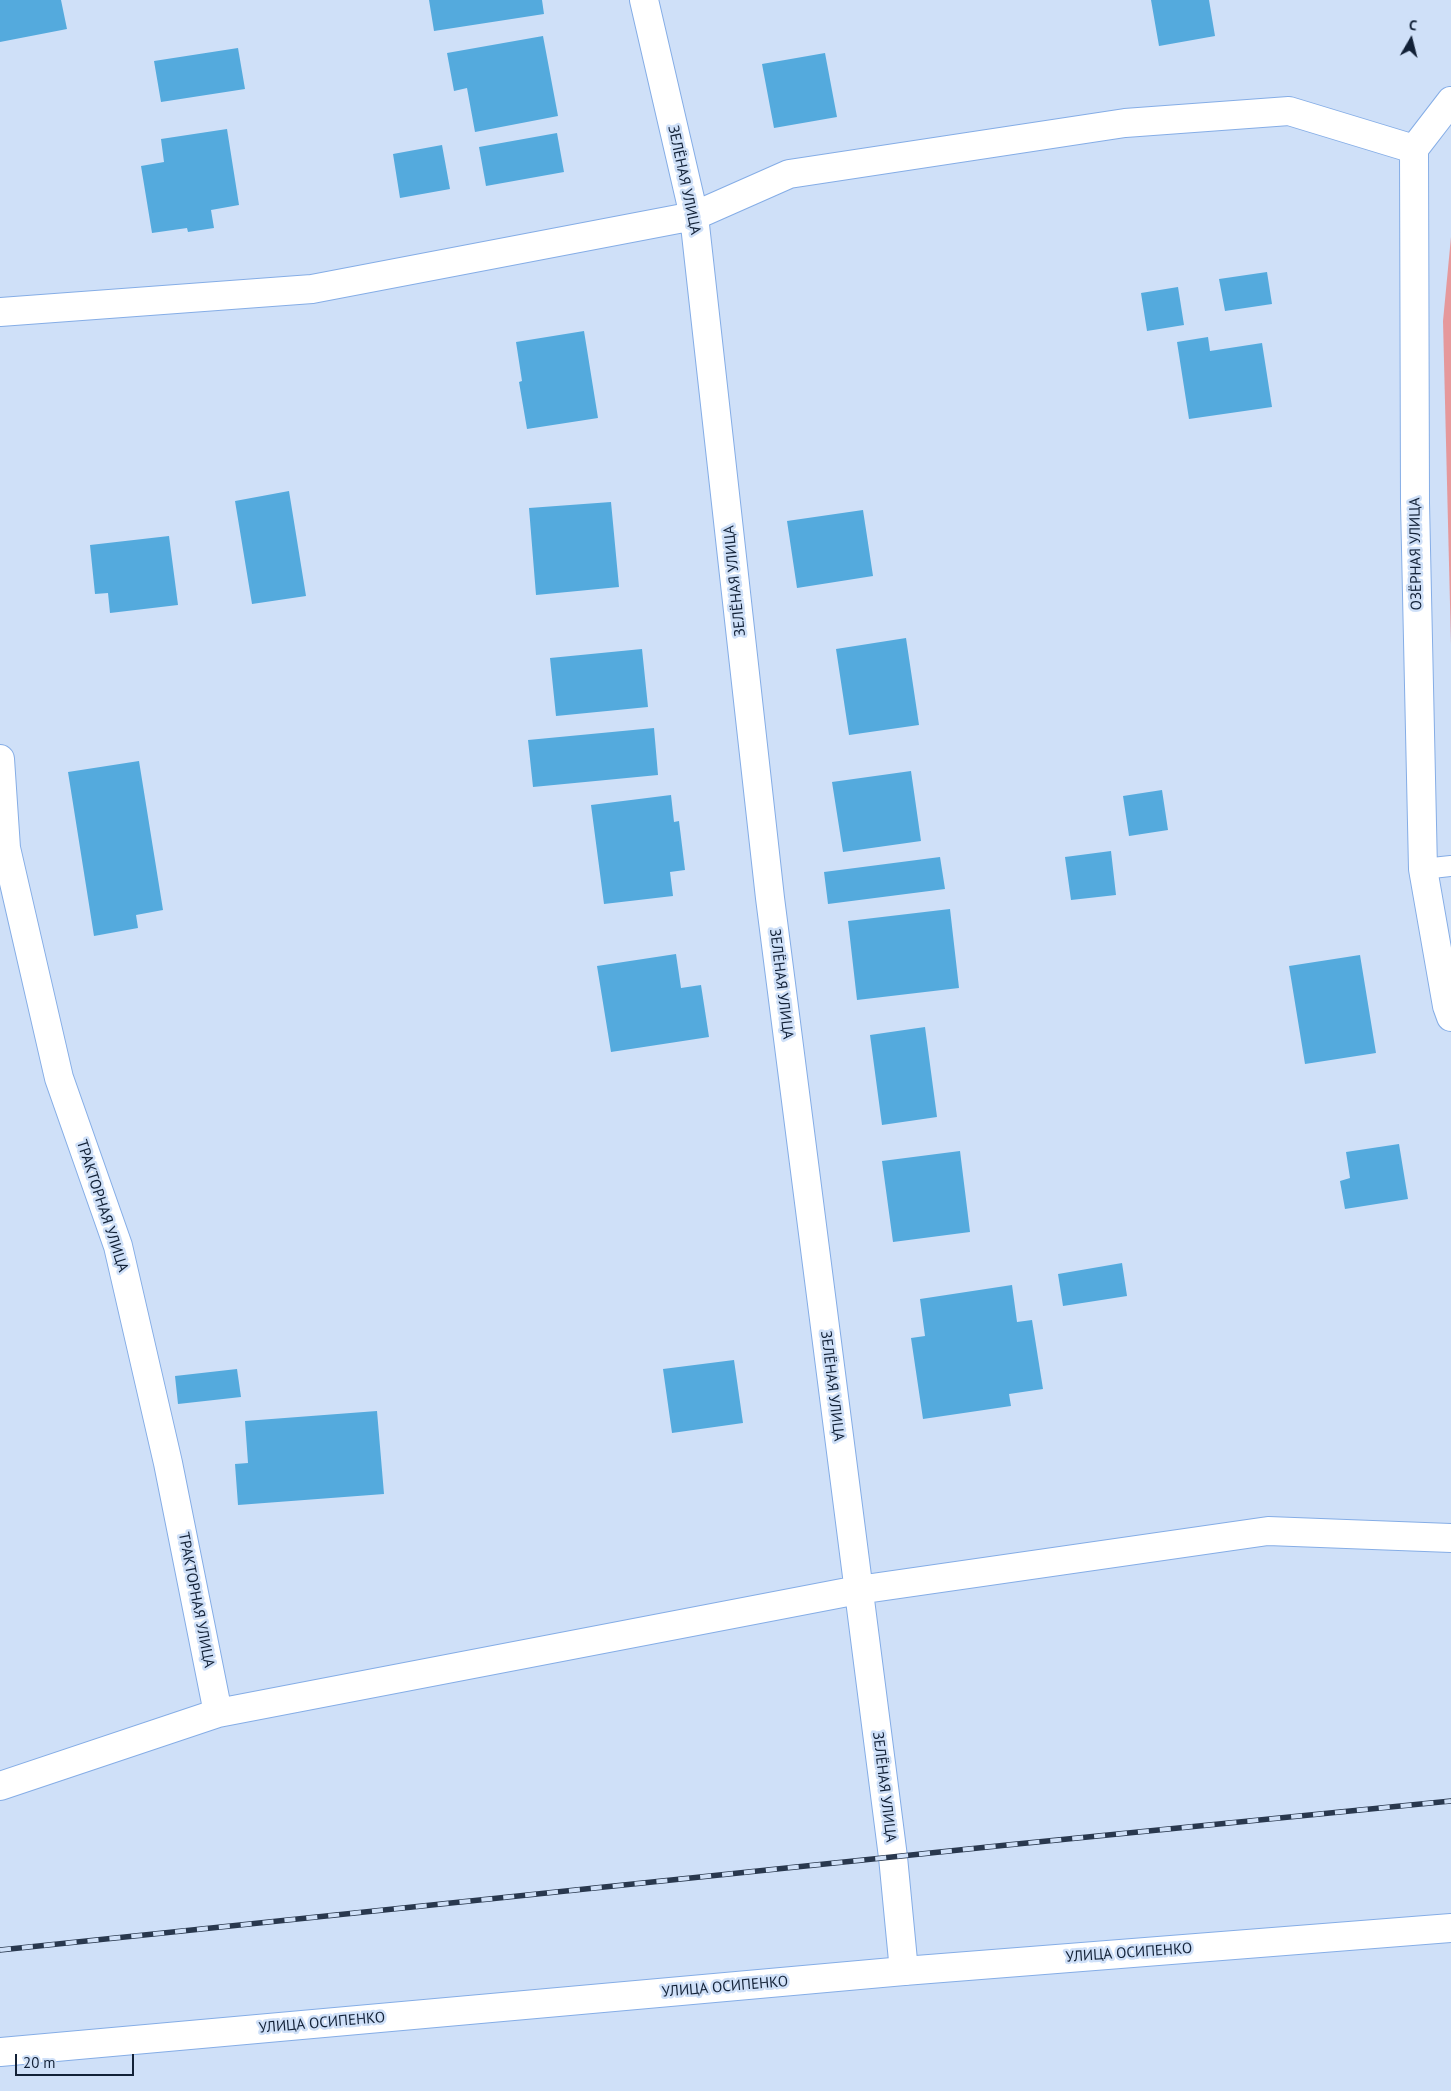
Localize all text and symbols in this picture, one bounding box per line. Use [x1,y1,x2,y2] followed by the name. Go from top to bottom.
[1386,15,1436,65] north arrow
[1408,16,1418,35] text: С
[664,124,704,236] street label: ЗЕЛЁНАЯ УЛИЦА
[1406,498,1426,610] street label: ОЗЁРНАЯ УЛИЦА
[720,525,750,637] street label: ЗЕЛЁНАЯ УЛИЦА
[765,928,797,1040] street label: ЗЕЛЁНАЯ УЛИЦА
[72,1138,132,1274] street label: ТРАКТОРНАЯ УЛИЦА
[816,1330,848,1442] street label: ЗЕЛЁНАЯ УЛИЦА
[174,1531,218,1669] street label: ТРАКТОРНАЯ УЛИЦА
[868,1731,900,1843] street label: ЗЕЛЁНАЯ УЛИЦА
[1065,1940,1193,1966] street label: УЛИЦА ОСИПЕНКО
[661,1973,789,2001] street label: УЛИЦА ОСИПЕНКО
[258,2009,386,2037] street label: УЛИЦА ОСИПЕНКО
[18,2044,136,2076] scale bar
[23,2053,56,2072] text: 20 m

